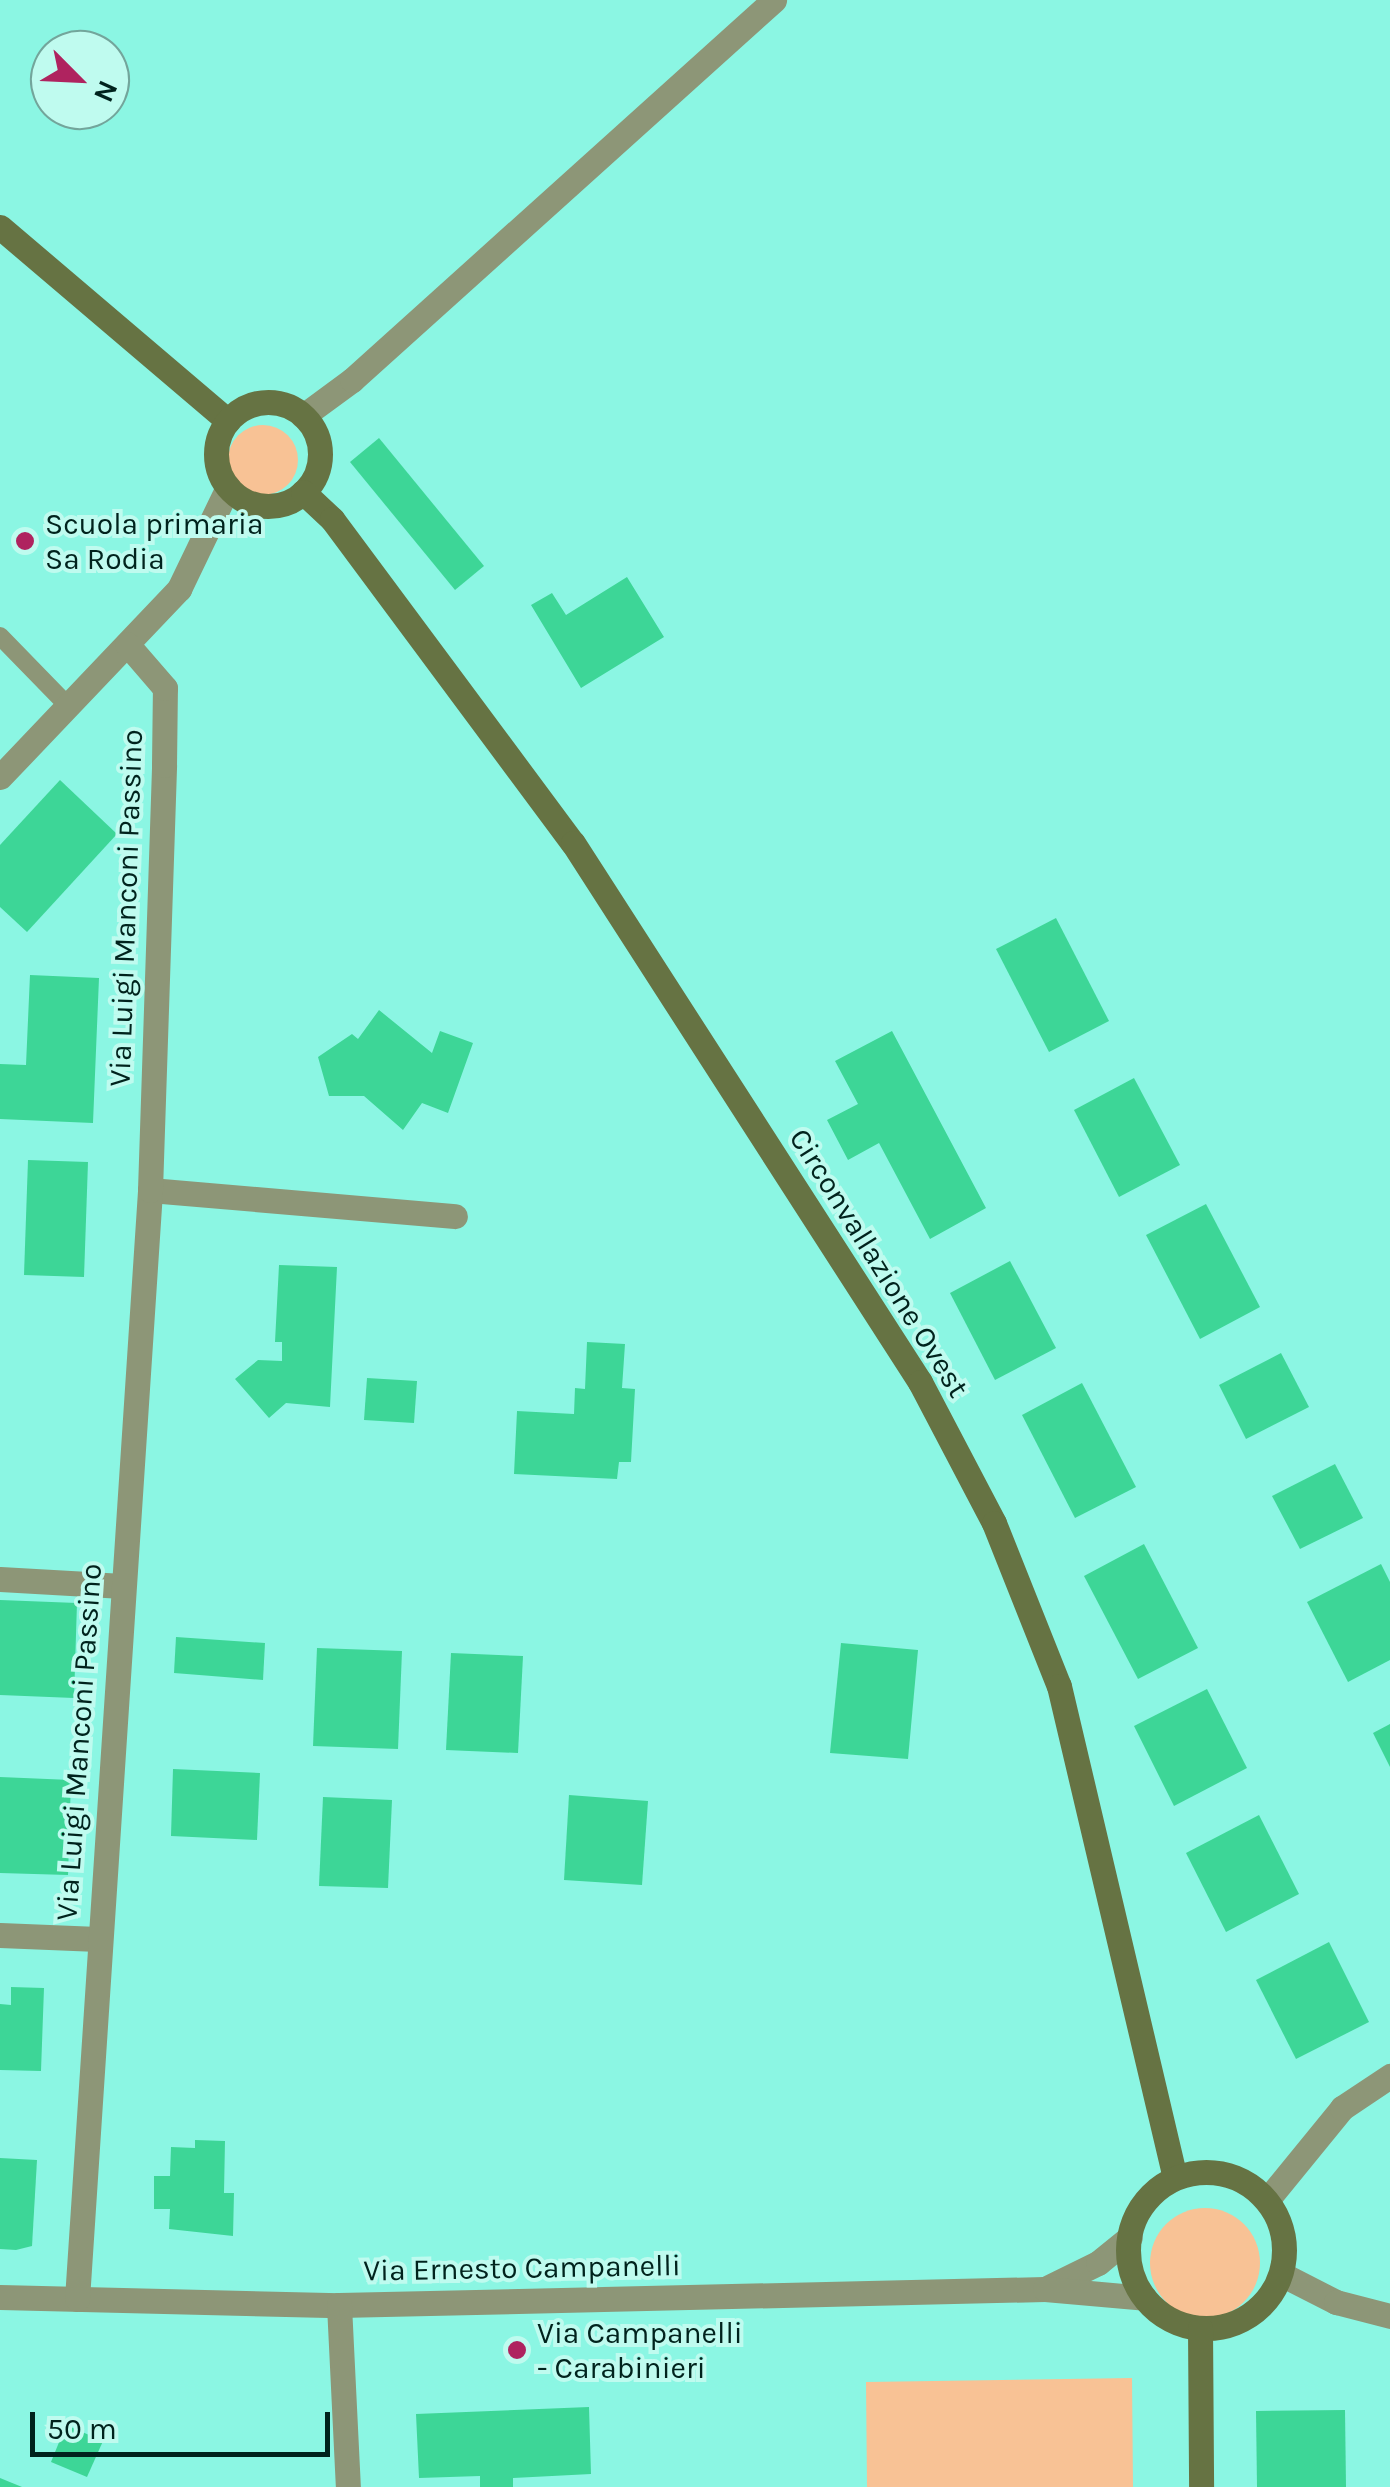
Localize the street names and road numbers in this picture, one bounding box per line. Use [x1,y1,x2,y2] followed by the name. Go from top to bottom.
[102,729,150,1087] street label: Via Luigi Manconi Passino
[782,1122,976,1404] street label: Circonvallazione Ovest
[49,1562,109,1922] street label: Via Luigi Manconi Passino
[363,2247,681,2289] street label: Via Ernesto Campanelli

